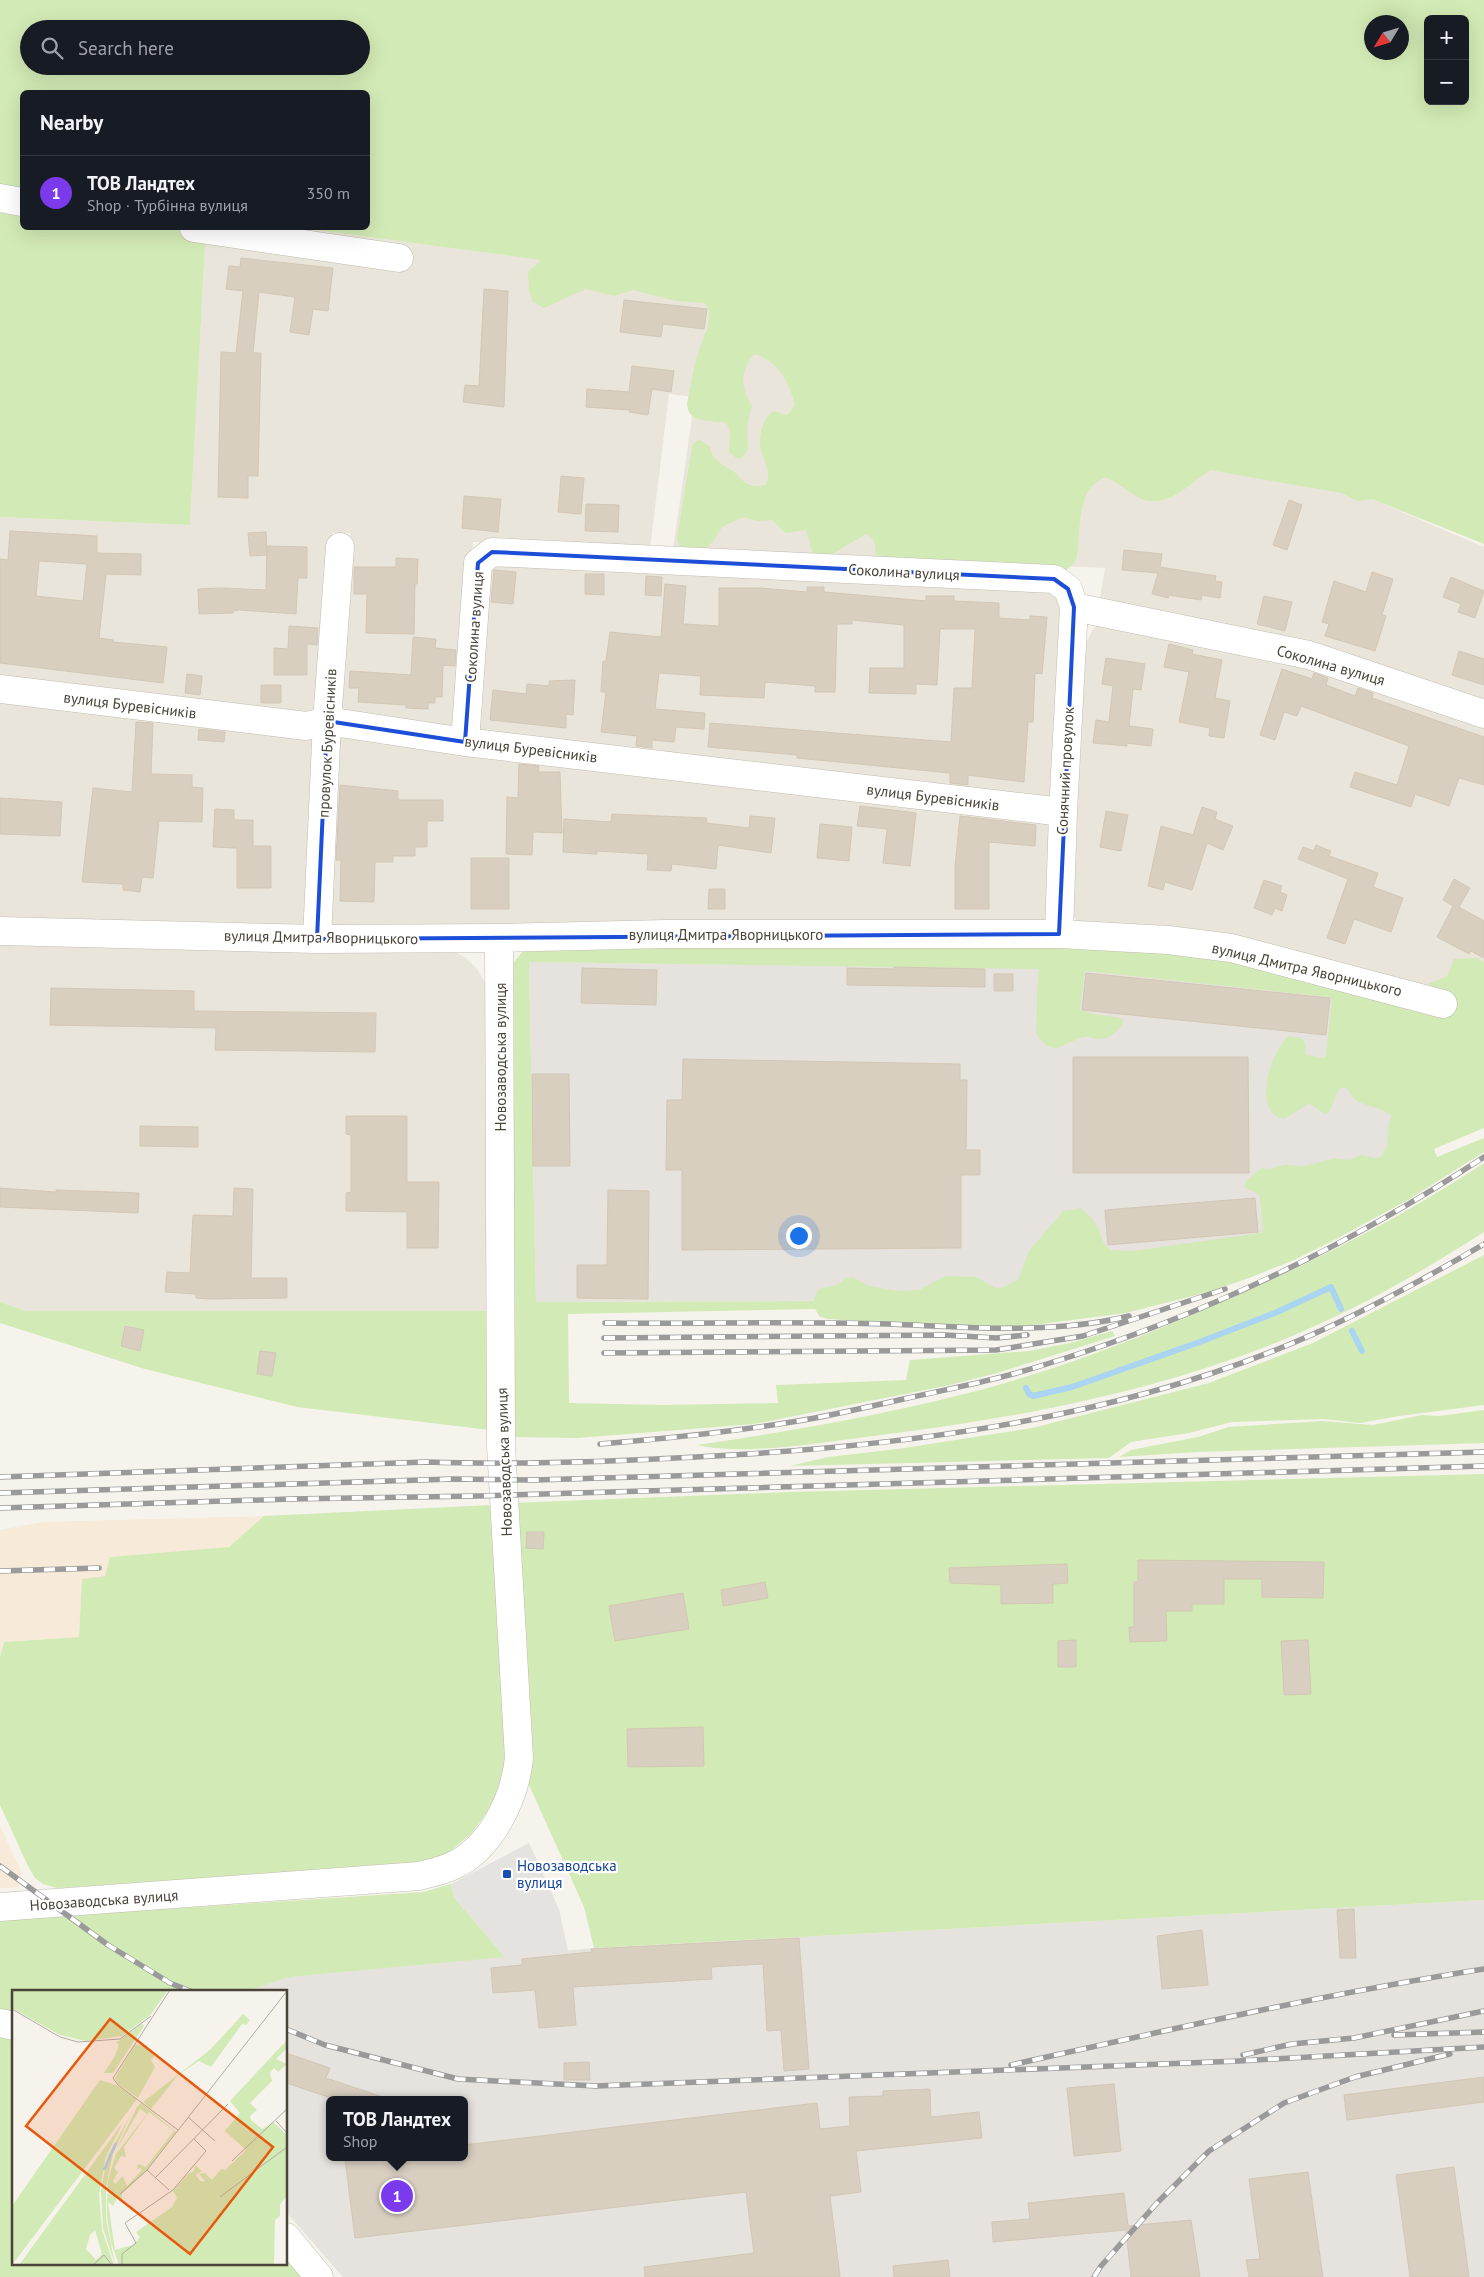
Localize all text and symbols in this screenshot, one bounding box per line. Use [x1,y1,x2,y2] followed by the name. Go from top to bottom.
[1364,15,1409,60] north arrow
[1424,15,1469,105] map controls
[1424,15,1469,60] button: +
[20,20,370,75] search box
[38,34,66,62] icon: search
[78,36,174,60] text: Search here
[1424,60,1469,105] button: −
[40,109,103,136] text: Nearby
[87,171,195,195] text: ТОВ Ландтех
[51,183,61,203] text: 1
[307,183,350,203] text: 350 m
[87,195,248,215] text: Shop · Турбінна вулиця
[848,560,960,584] street label: Соколина вулиця
[461,571,487,683] street label: Соколина вулиця
[1275,640,1387,690] street label: Соколина вулиця
[314,668,340,818] street label: провулок Буревісників
[63,687,197,723] street label: вулиця Буревісників
[1052,706,1078,836] street label: Сонячний провулок
[464,731,598,767] street label: вулиця Буревісників
[866,779,1000,815] street label: вулиця Буревісників
[629,925,823,944] street label: вулиця Дмитра Яворницького
[224,926,418,948] street label: вулиця Дмитра Яворницького
[1210,938,1404,1000] street label: вулиця Дмитра Яворницького
[491,983,510,1131] street label: Новозаводська вулиця
[786,1223,812,1249] your location
[492,1387,516,1537] street label: Новозаводська вулиця
[517,1856,617,1892] place label: Новозаводська вулиця
[501,1868,513,1880] marker: Новозаводська вулиця
[29,1885,179,1915] street label: Новозаводська вулиця
[12,1990,288,2264] inset map
[326,2096,468,2161] popup
[343,2107,451,2131] text: ТОВ Ландтех
[343,2131,377,2151] text: Shop
[381,2177,413,2215] pin: 1

